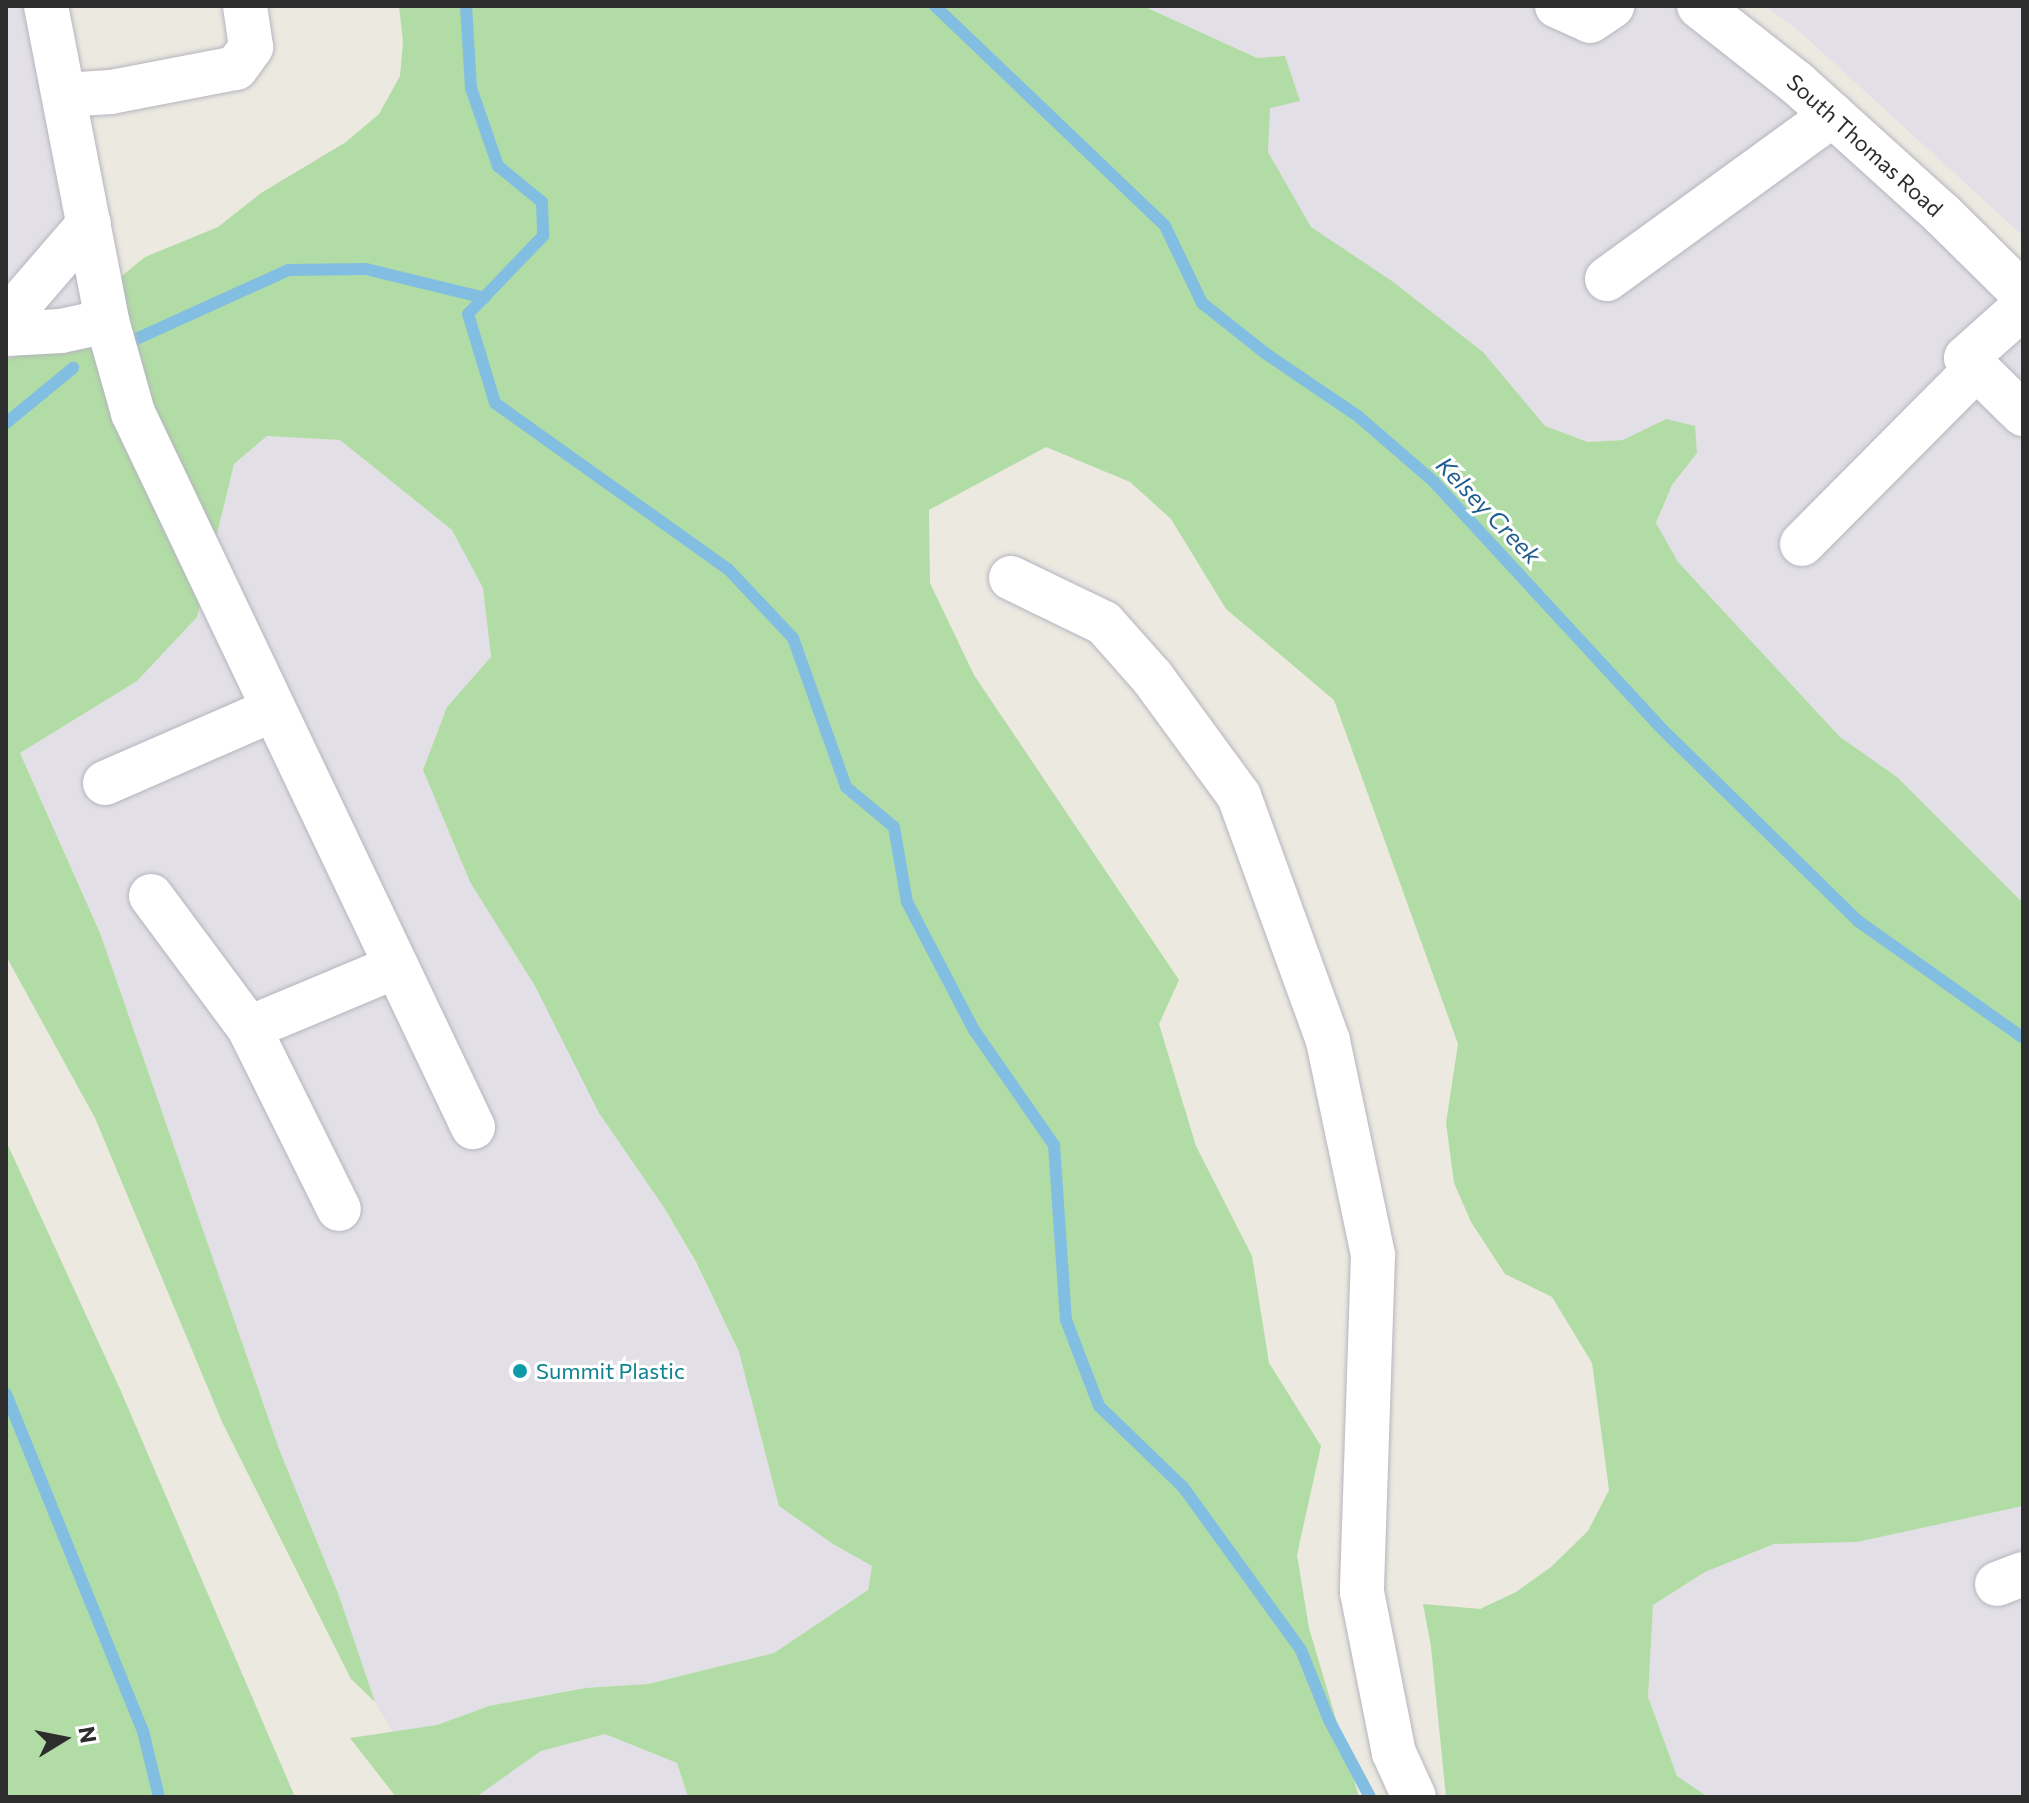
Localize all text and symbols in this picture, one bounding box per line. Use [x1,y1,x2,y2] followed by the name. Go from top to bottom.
[1782,68,1948,222] street label: South Thomas Road
[1431,450,1547,570] water label: Kelsey Creek
[536,1358,685,1384] place label: Summit Plastic
[511,1362,529,1380] marker: Summit Plastic
[24,1699,104,1779] north arrow
[73,1724,103,1745] text: N

